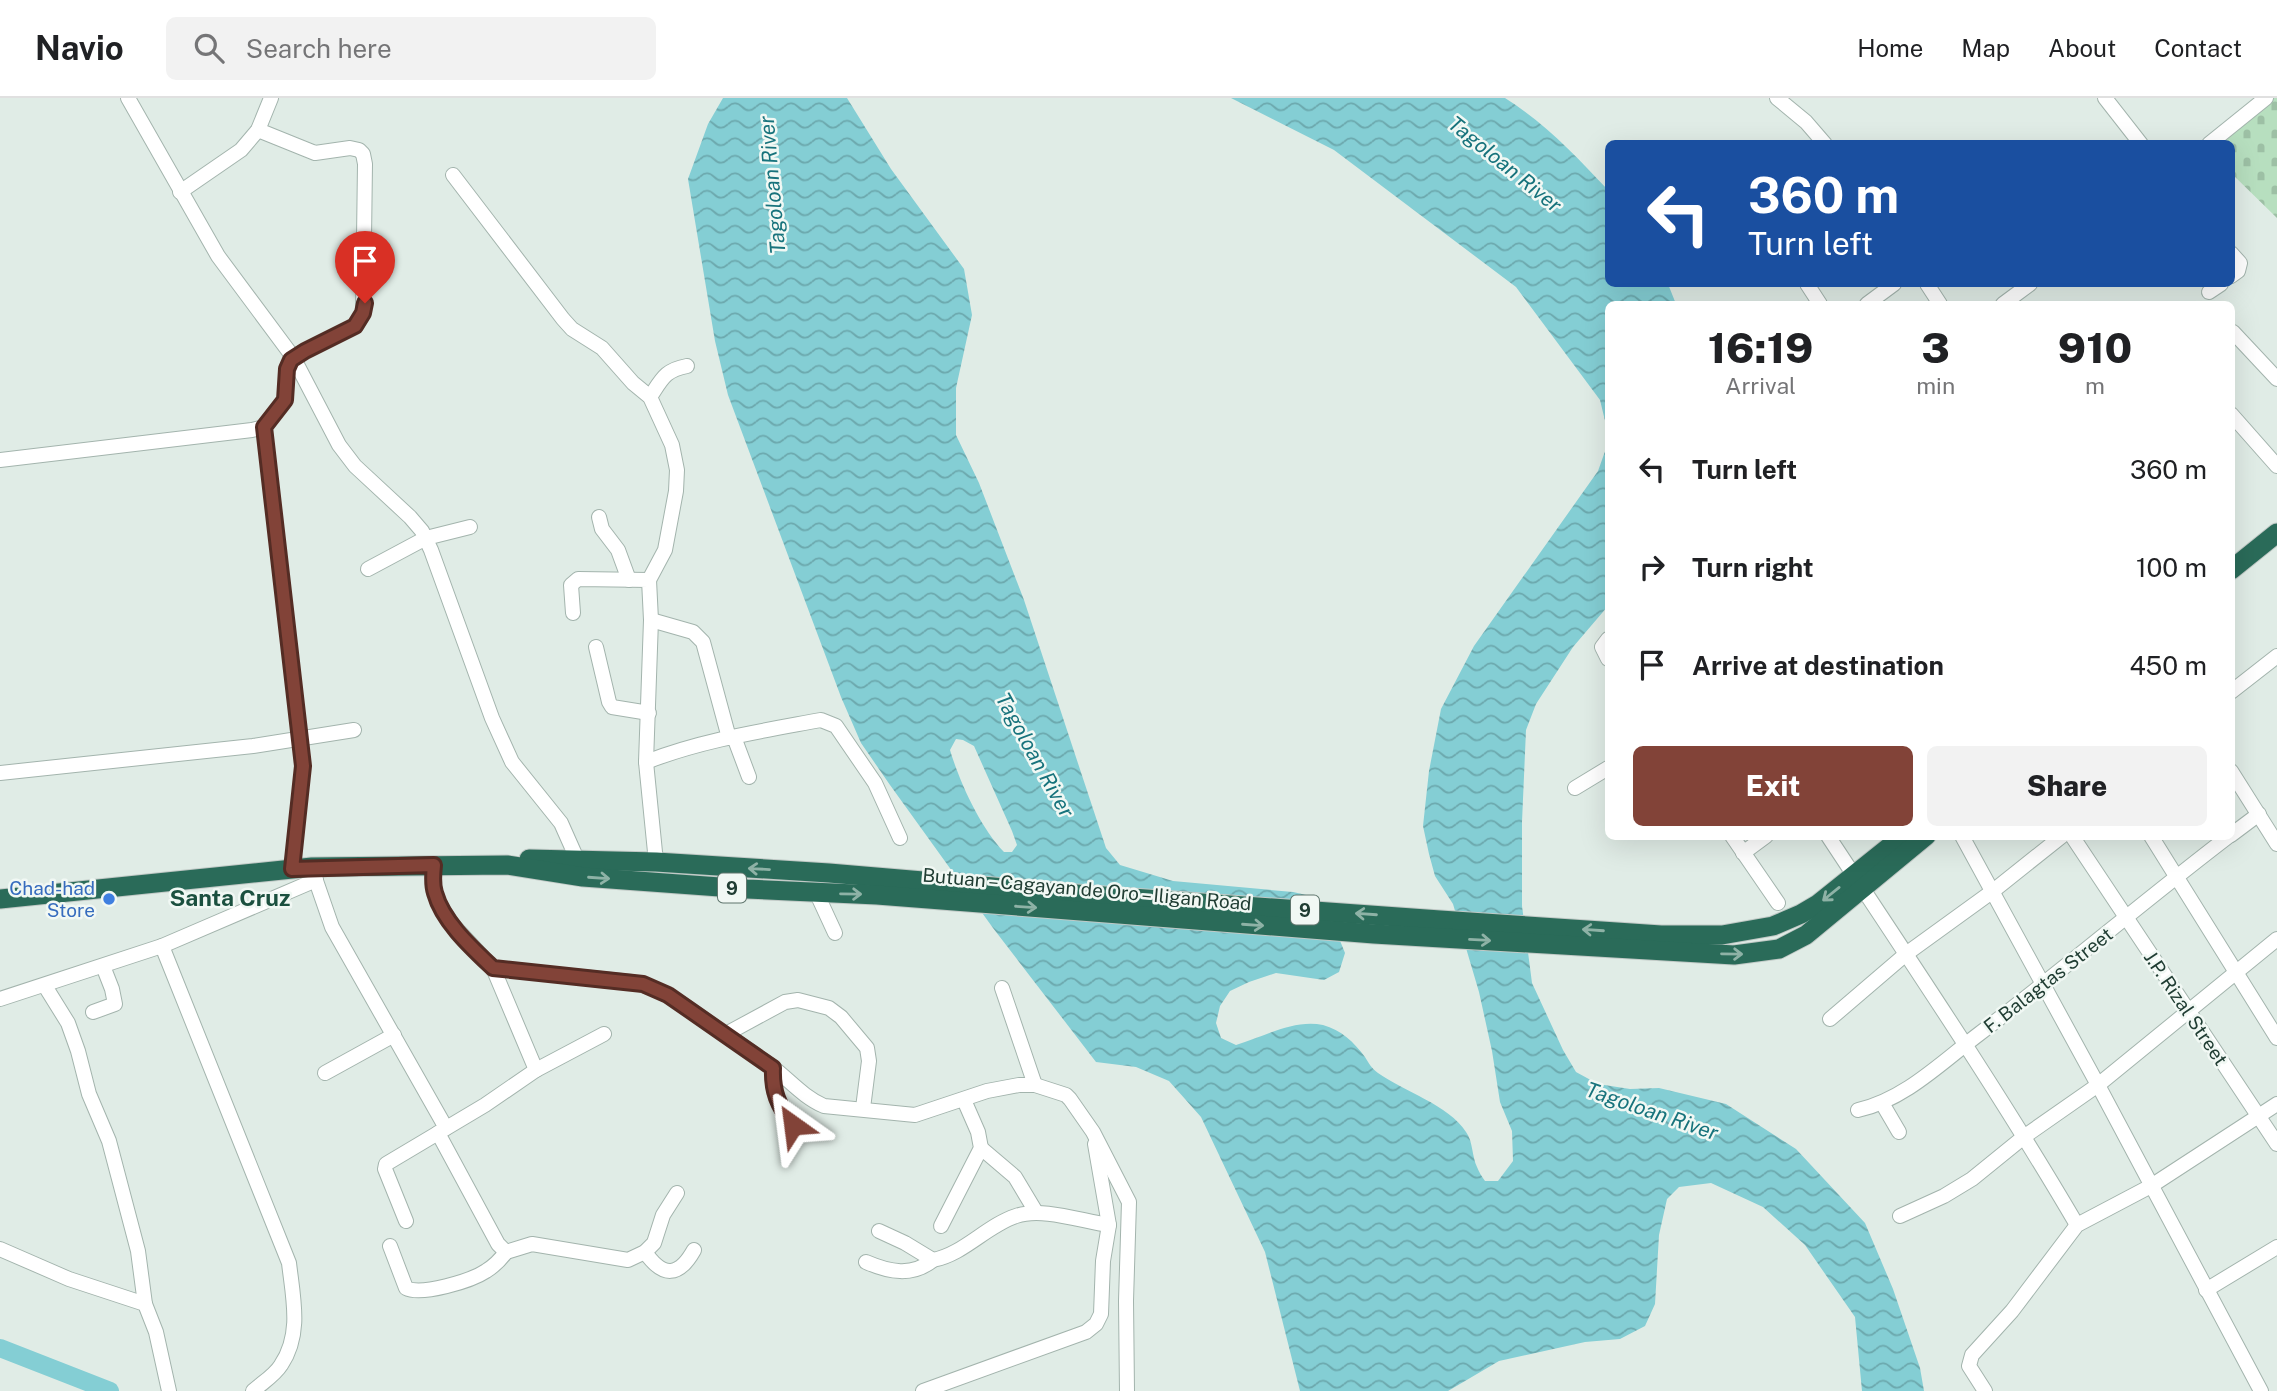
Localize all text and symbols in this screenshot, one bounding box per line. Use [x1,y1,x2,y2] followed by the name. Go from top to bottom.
[166,17,656,80] search box
[35,29,124,67] text: Navio
[190,29,228,67] icon: search
[246,33,392,64] text: Search here
[1857,34,1923,62] text: Home
[1961,34,2010,62] text: Map
[2048,34,2116,62] text: About
[2154,34,2242,62] text: Contact
[1443,111,1567,218] water label: Tagoloan River
[753,114,790,255] water label: Tagoloan River
[1748,166,1899,224] text: 360 m
[1633,168,1724,259] icon: left
[1748,225,1873,262] text: Turn left
[335,231,395,303] pin
[346,242,384,280] icon: arrive
[1708,323,1813,372] text: 16:19
[1921,323,1950,372] text: 3
[2058,323,2132,372] text: 910
[1725,372,1796,399] text: Arrival
[1916,372,1955,399] text: min
[2085,372,2105,399] text: m
[1633,450,1671,488] icon: left
[1692,454,1797,485] text: Turn left
[2130,454,2207,485] text: 360 m
[1633,548,1671,586] icon: right
[1692,552,1814,583] text: Turn right
[2136,552,2207,583] text: 100 m
[1633,646,1671,684] icon: arrive
[1692,650,1944,681] text: Arrive at destination
[2130,650,2207,681] text: 450 m
[991,688,1080,823] water label: Tagoloan River
[1633,746,1913,826] button: Exit
[1927,746,2207,826] button: Share
[748,862,771,875] one-way arrow
[922,864,1252,914] street label: Butuan – Cagayan de Oro – Iligan Road
[587,872,610,885] one-way arrow
[718,874,746,902] road number: 9
[9,877,95,921] place label: Chad-had Store
[170,884,290,911] district label: Santa Cruz
[839,887,862,901] one-way arrow
[1822,887,1840,902] one-way arrow
[101,891,117,907] marker: Chad-had Store
[1291,896,1319,924] road number: 9
[1014,901,1037,914] one-way arrow
[1354,908,1377,921] one-way arrow
[1241,918,1264,931] one-way arrow
[1582,923,1604,936] one-way arrow
[1979,923,2117,1037] street label: F. Balagtas Street
[1468,934,1490,947] one-way arrow
[1720,947,1743,961] one-way arrow
[2140,947,2232,1069] street label: J.P. Rizal Street
[1583,1077,1722,1146] water label: Tagoloan River
[756,1088,830,1162] position arrow

